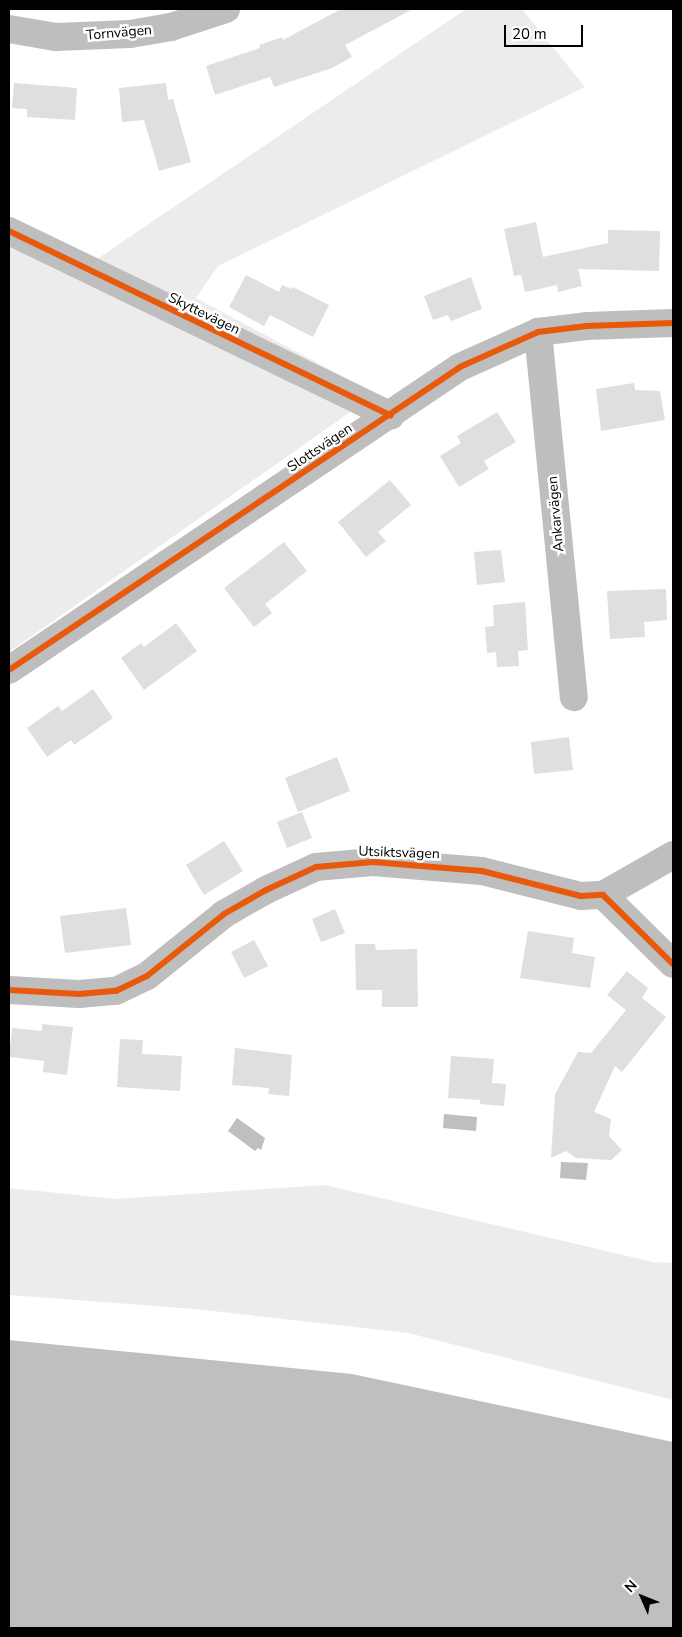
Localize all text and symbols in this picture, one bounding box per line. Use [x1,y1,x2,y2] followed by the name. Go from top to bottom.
[507,15,586,47] scale bar
[85,22,153,44] street label: Tornvägen
[512,24,547,44] text: 20 m
[165,289,243,339] street label: Skyttevägen
[284,420,356,476] street label: Slottsvägen
[544,475,568,553] street label: Ankarvägen
[358,843,440,863] street label: Utsiktsvägen
[617,1572,667,1622] north arrow
[620,1576,641,1597] text: N

